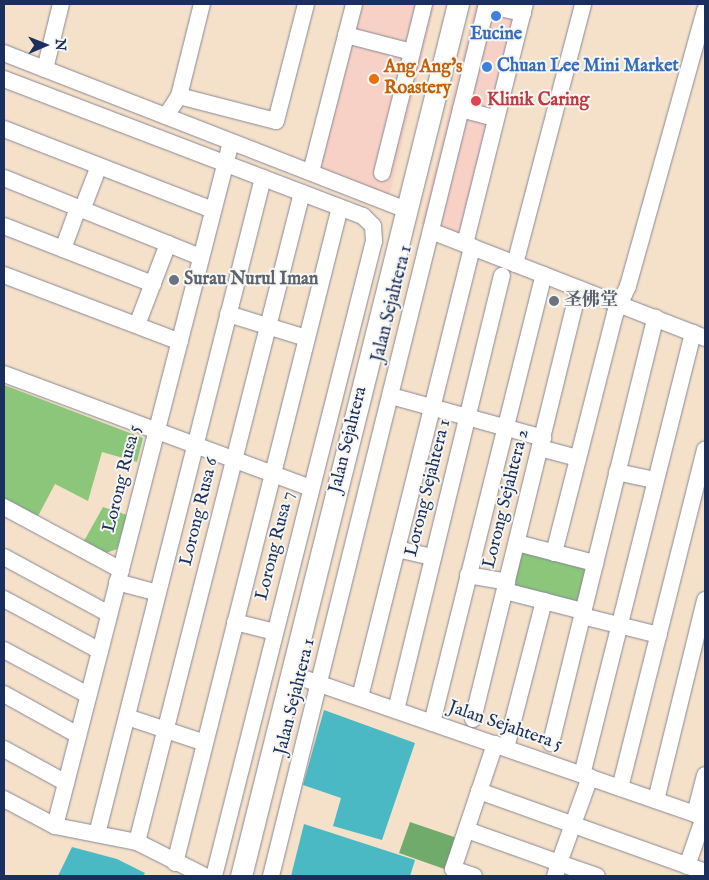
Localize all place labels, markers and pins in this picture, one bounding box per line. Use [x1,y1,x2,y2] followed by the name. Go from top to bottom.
[490,10,502,22] marker: Eucine
[470,24,522,46] place label: Eucine
[497,56,679,78] place label: Chuan Lee Mini Market
[384,58,462,100] place label: Ang Ang's Roastery
[481,61,493,73] marker: Chuan Lee Mini Market
[368,73,380,85] marker: Ang Ang's Roastery
[487,90,589,112] place label: Klinik Caring
[469,94,483,108] marker: Klinik Caring
[184,269,318,291] place label: Surau Nurul Iman
[168,274,180,286] marker: Surau Nurul Iman
[564,290,618,312] place label: 圣佛堂
[548,295,560,307] marker: 圣佛堂

